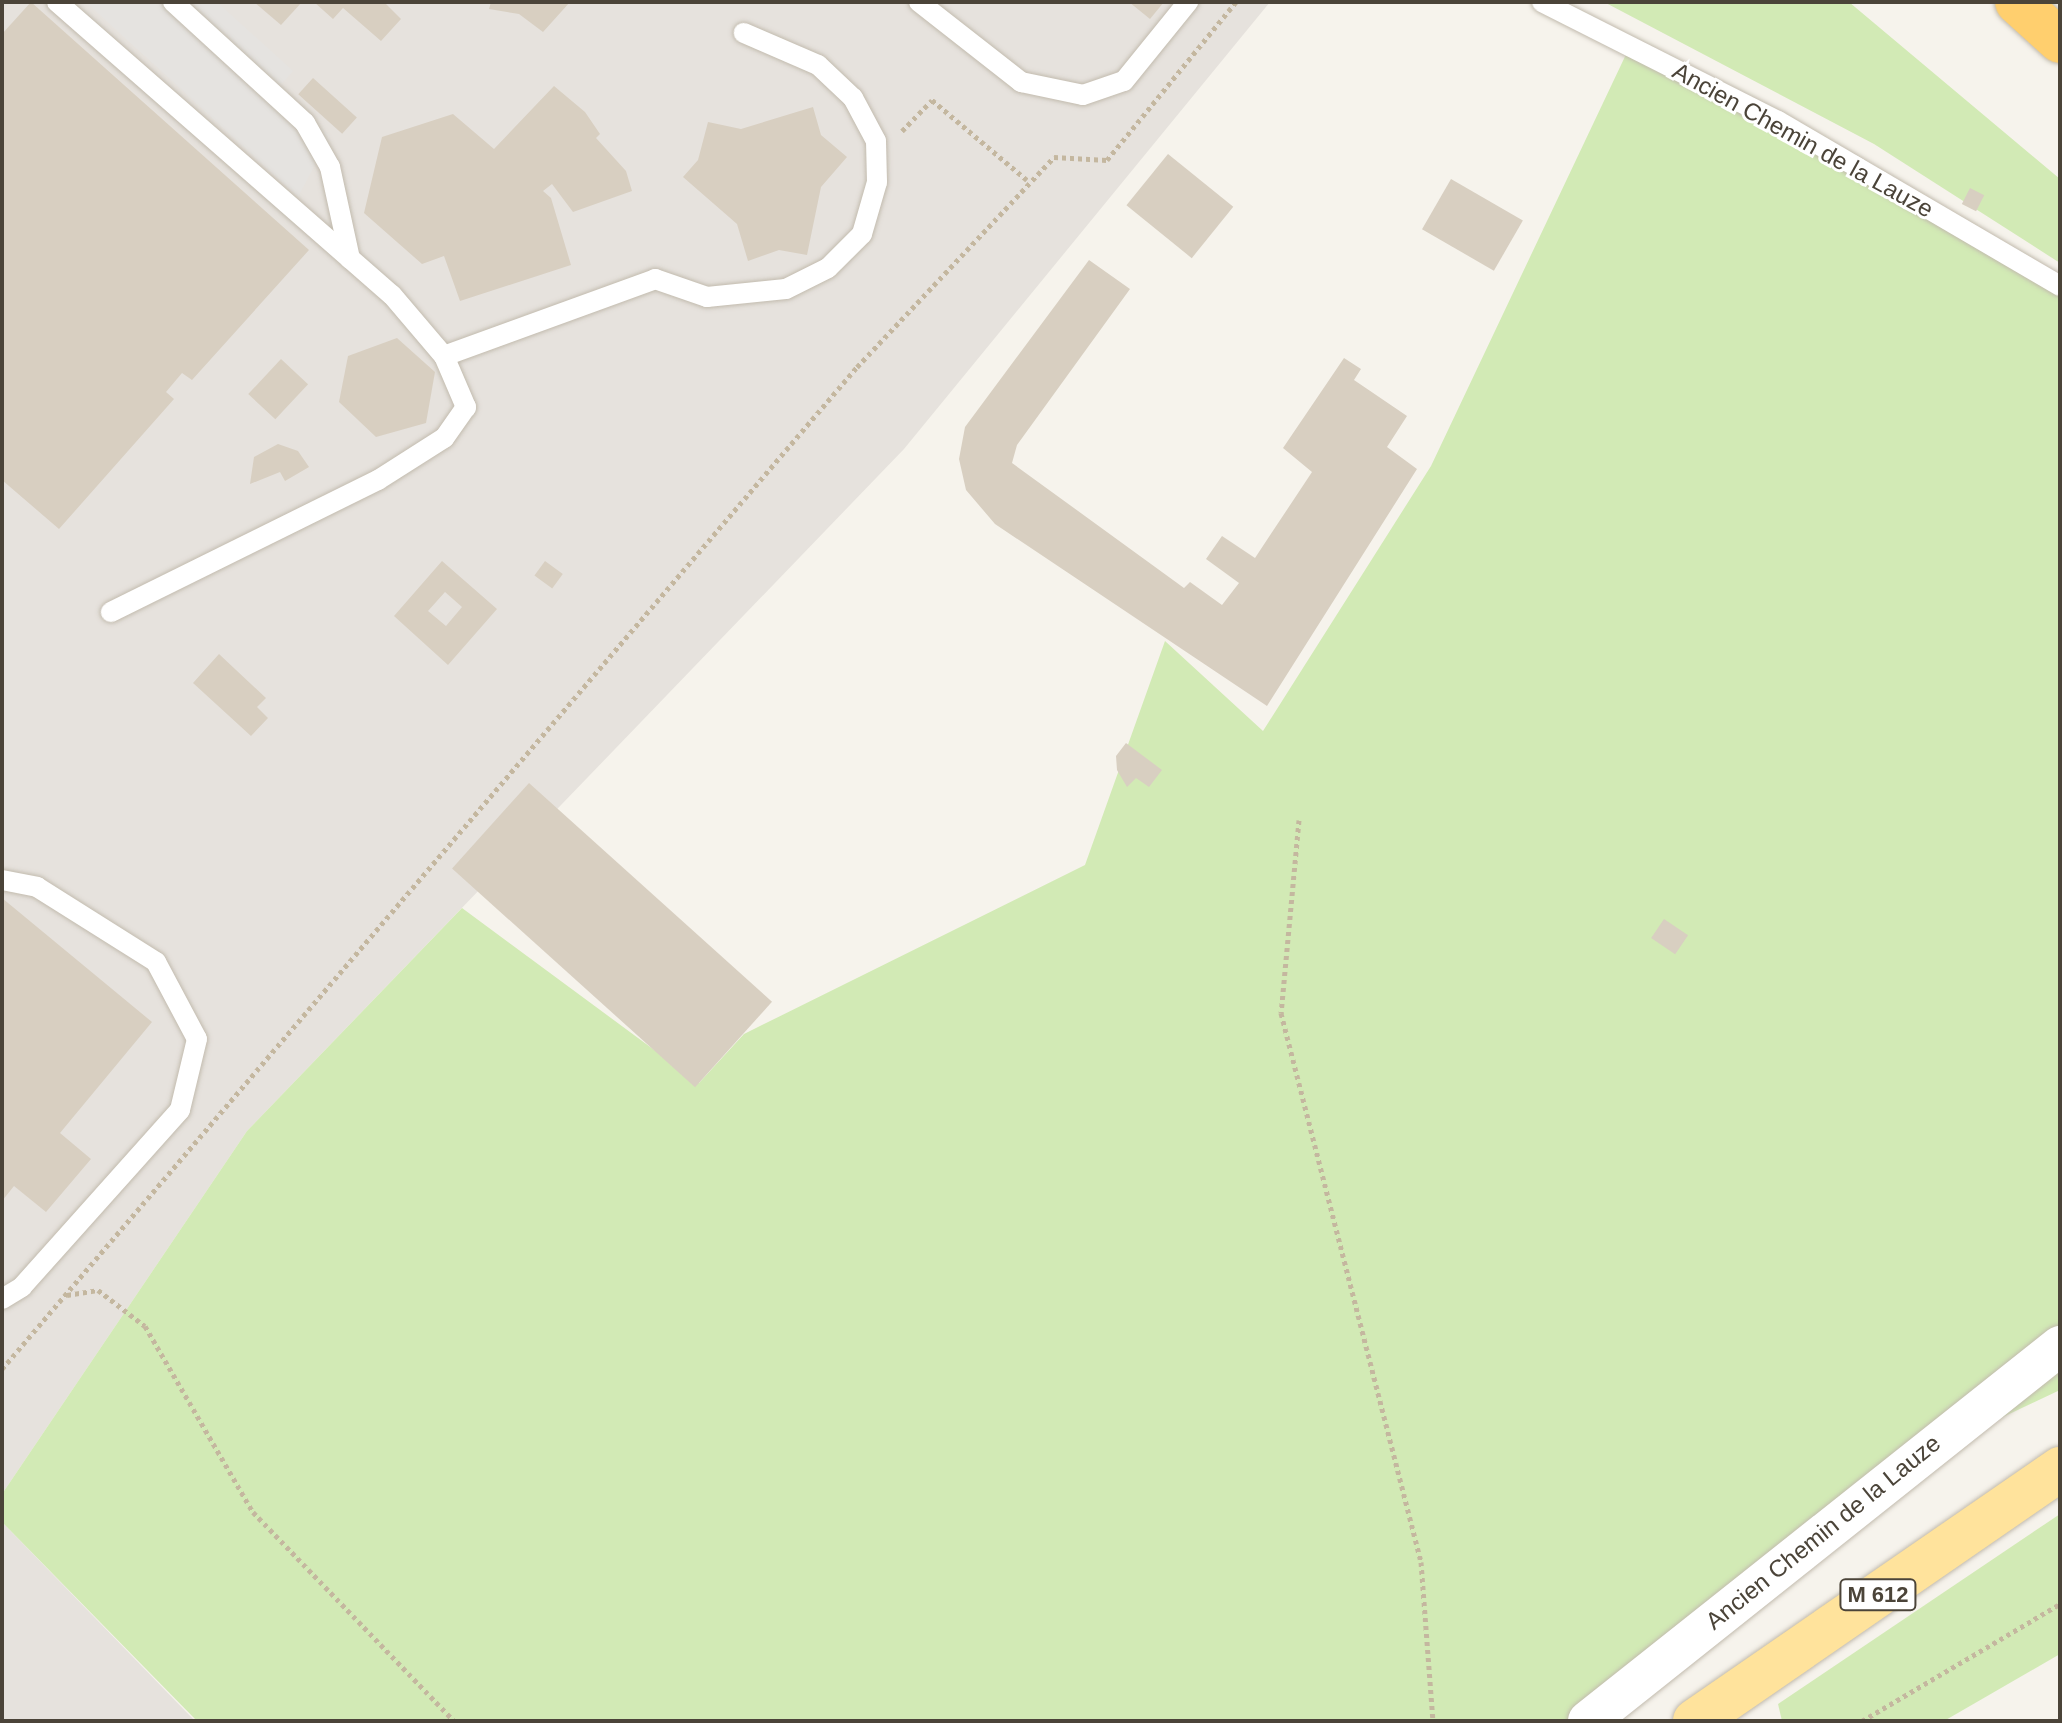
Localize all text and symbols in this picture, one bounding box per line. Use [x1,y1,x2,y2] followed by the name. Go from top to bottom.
[1668,56,1938,224] street label: Ancien Chemin de la Lauze
[1700,1428,1946,1636] street label: Ancien Chemin de la Lauze
[1838,1577,1918,1613] road number: M 612

